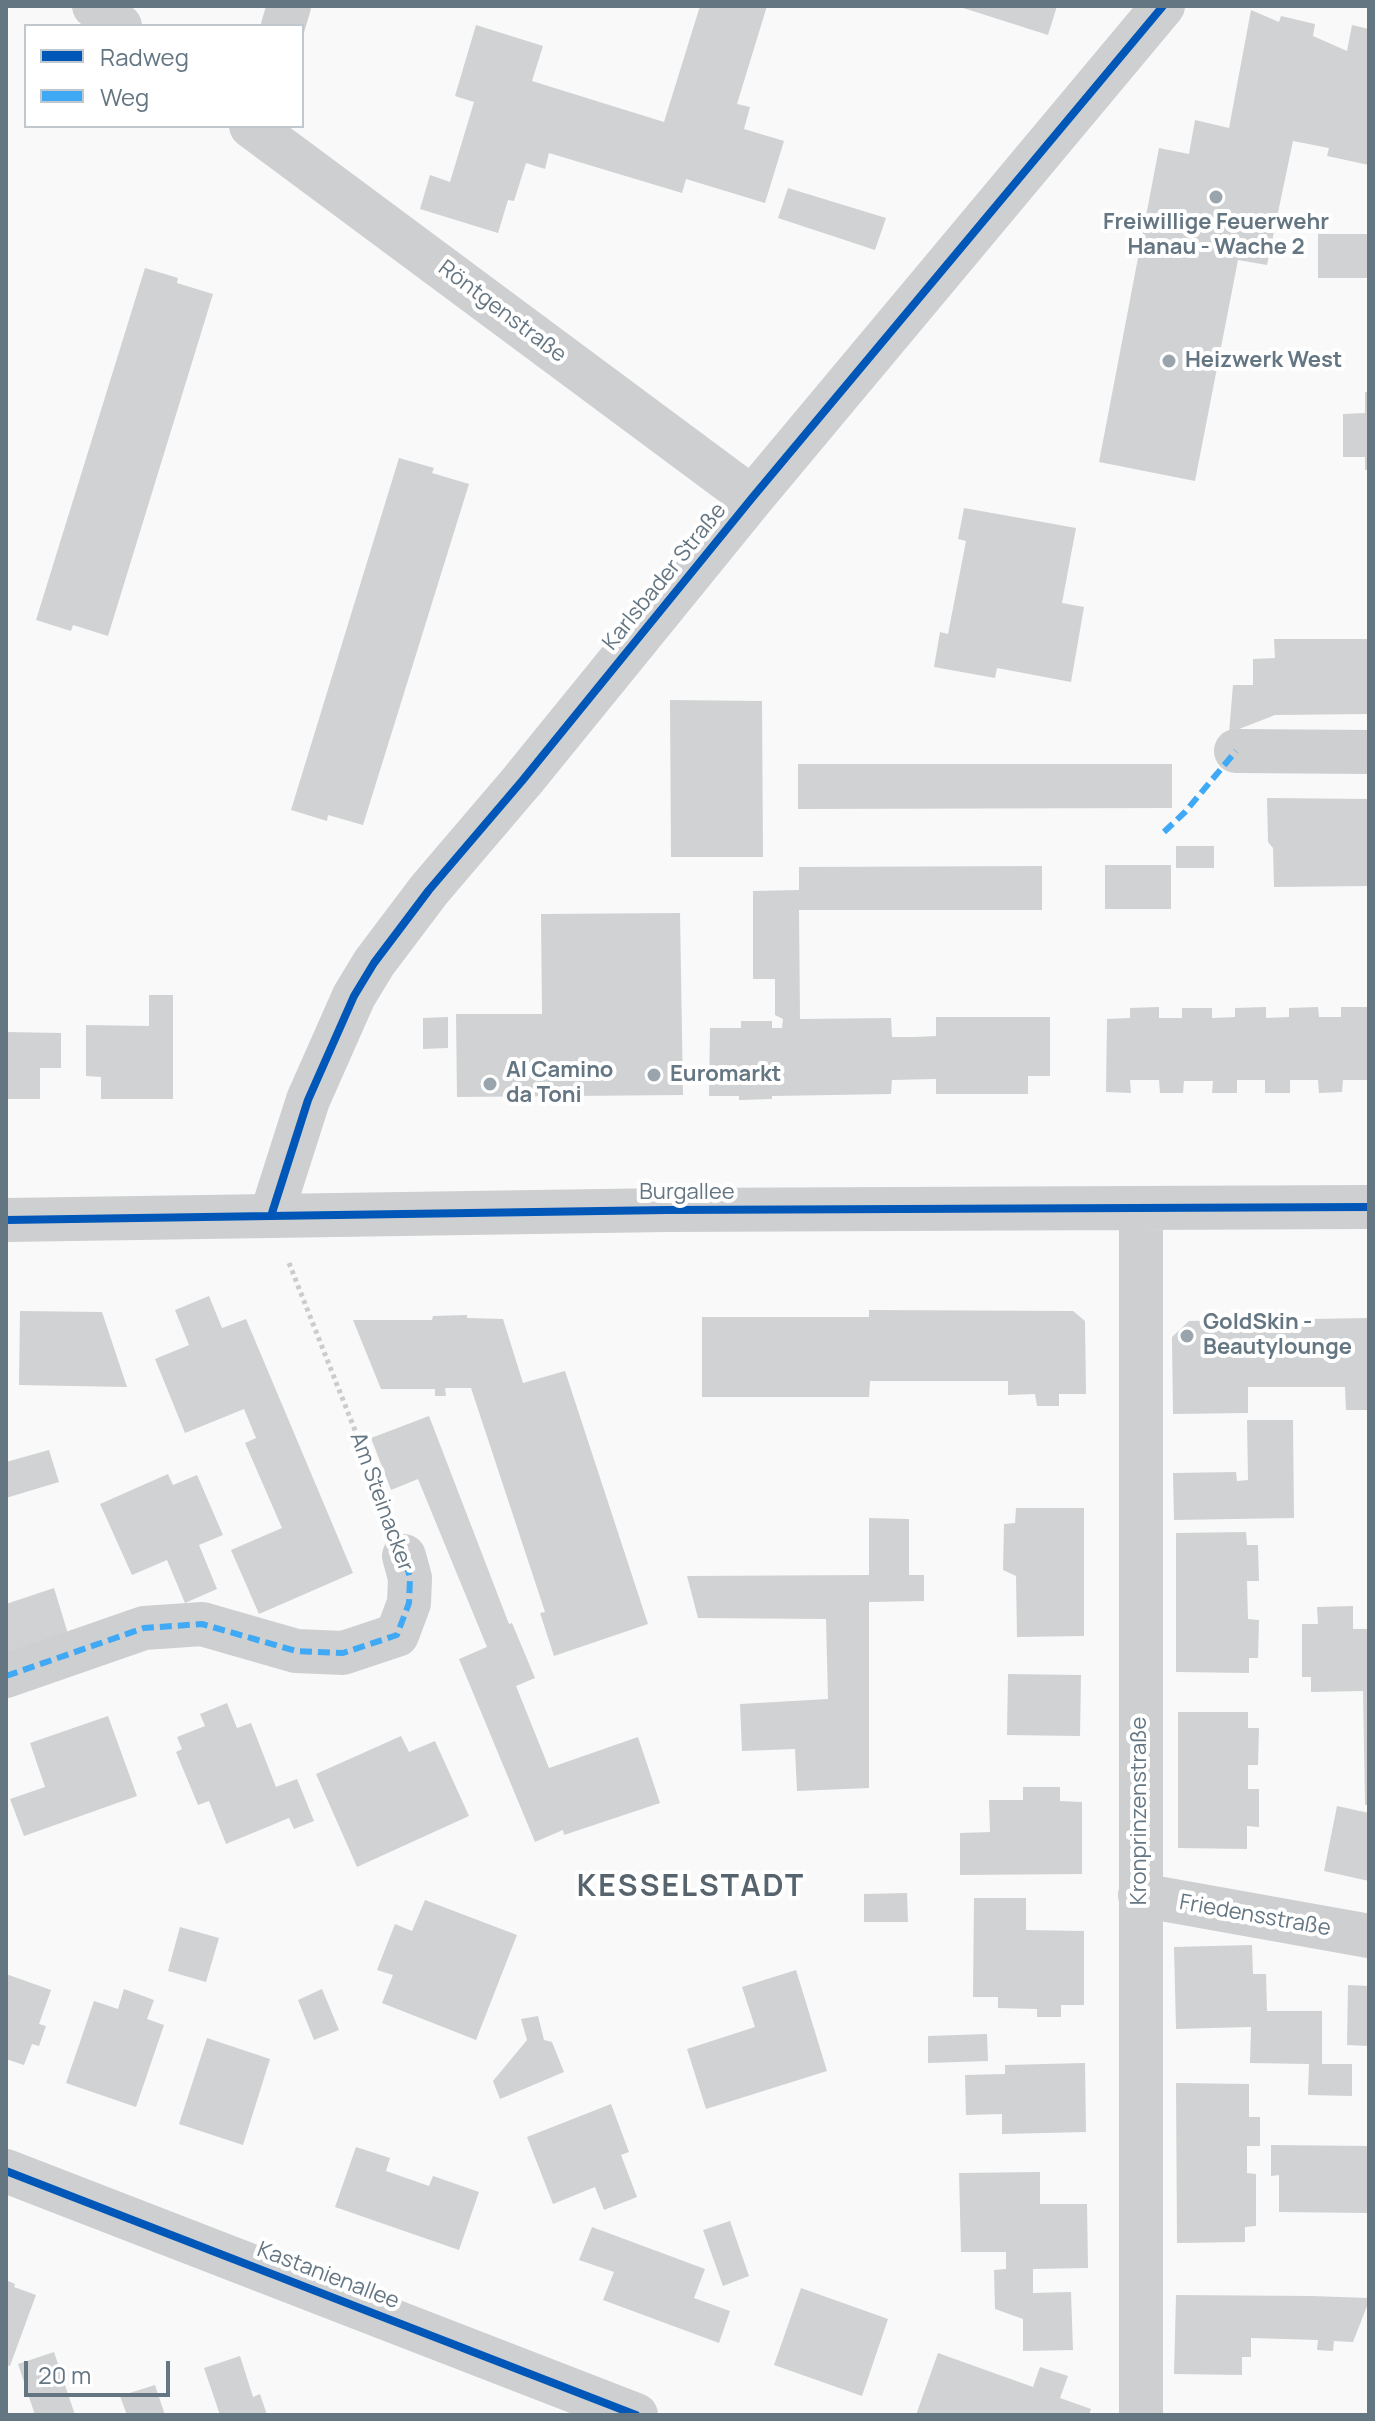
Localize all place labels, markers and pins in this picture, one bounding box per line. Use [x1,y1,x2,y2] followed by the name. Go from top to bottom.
[1207,188,1225,206] marker: Freiwillige Feuerwehr Hanau - Wache 2
[1103,210,1329,262] place label: Freiwillige Feuerwehr Hanau - Wache 2
[1185,348,1342,374] place label: Heizwerk West
[1160,352,1178,370] marker: Heizwerk West
[506,1058,613,1110] place label: Al Camino da Toni
[670,1062,781,1088] place label: Euromarkt
[645,1066,663,1084] marker: Euromarkt
[481,1075,499,1093] marker: Al Camino da Toni
[1203,1310,1352,1362] place label: GoldSkin - Beautylounge
[1178,1327,1196,1345] marker: GoldSkin - Beautylounge

